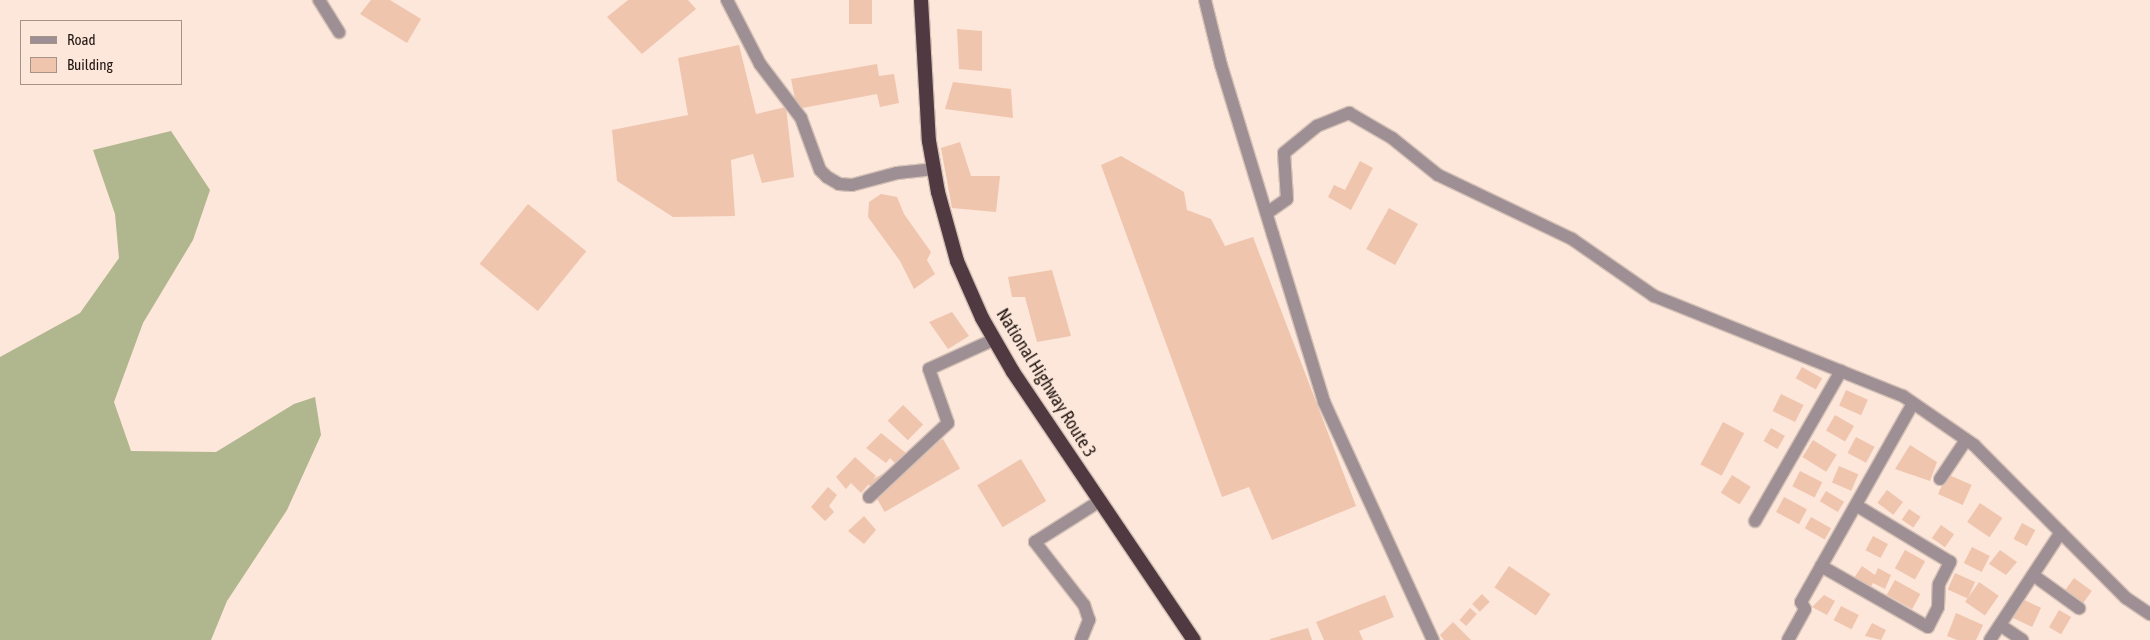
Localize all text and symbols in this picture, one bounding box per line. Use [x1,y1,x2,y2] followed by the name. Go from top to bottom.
[20,20,182,85] legend
[67,31,96,48] text: Road
[67,56,113,73] text: Building
[991,305,1101,461] street label: National Highway Route 3

